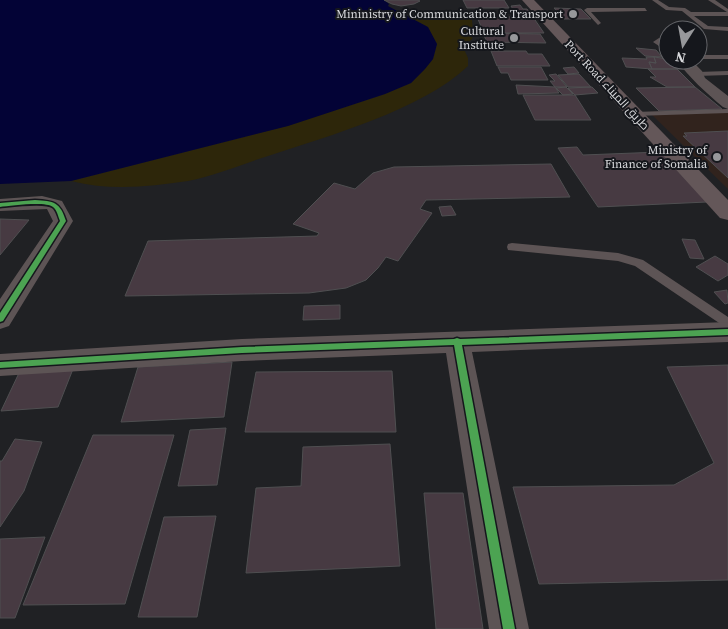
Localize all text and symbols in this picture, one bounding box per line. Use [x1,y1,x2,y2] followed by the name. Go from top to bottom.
[336,6,563,22] place label: Mininistry of Communication & Transport
[567,8,579,20] marker: Mininistry of Communication & Transport
[658,20,708,70] north arrow
[459,23,504,53] place label: Cultural Institute
[508,32,520,44] marker: Cultural Institute
[561,37,653,133] street label: Port Road طريق الميناء
[674,47,687,69] text: N
[605,142,709,172] place label: Ministry of Finance of Somalia
[711,151,723,163] marker: Ministry of Finance of Somalia

